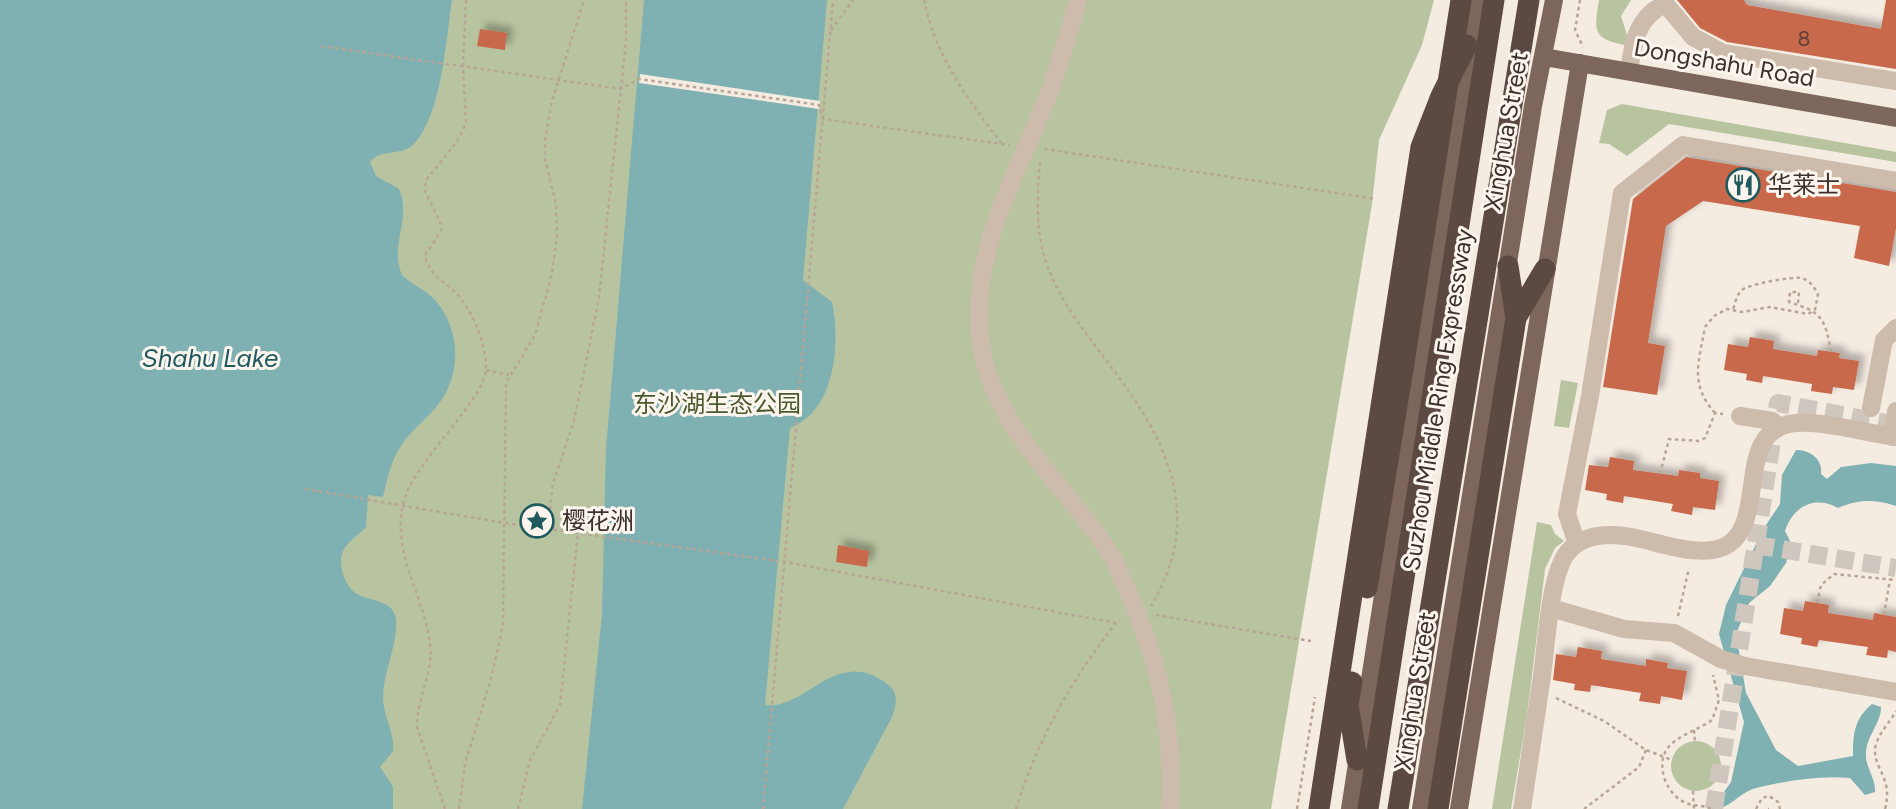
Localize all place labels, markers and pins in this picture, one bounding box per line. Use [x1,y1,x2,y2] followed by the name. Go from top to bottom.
[1724,166,1762,204] restaurant icon: 华莱士
[1768,170,1840,199] place label: 华莱士
[518,502,556,540] place icon: 樱花洲
[562,506,634,535] place label: 樱花洲

